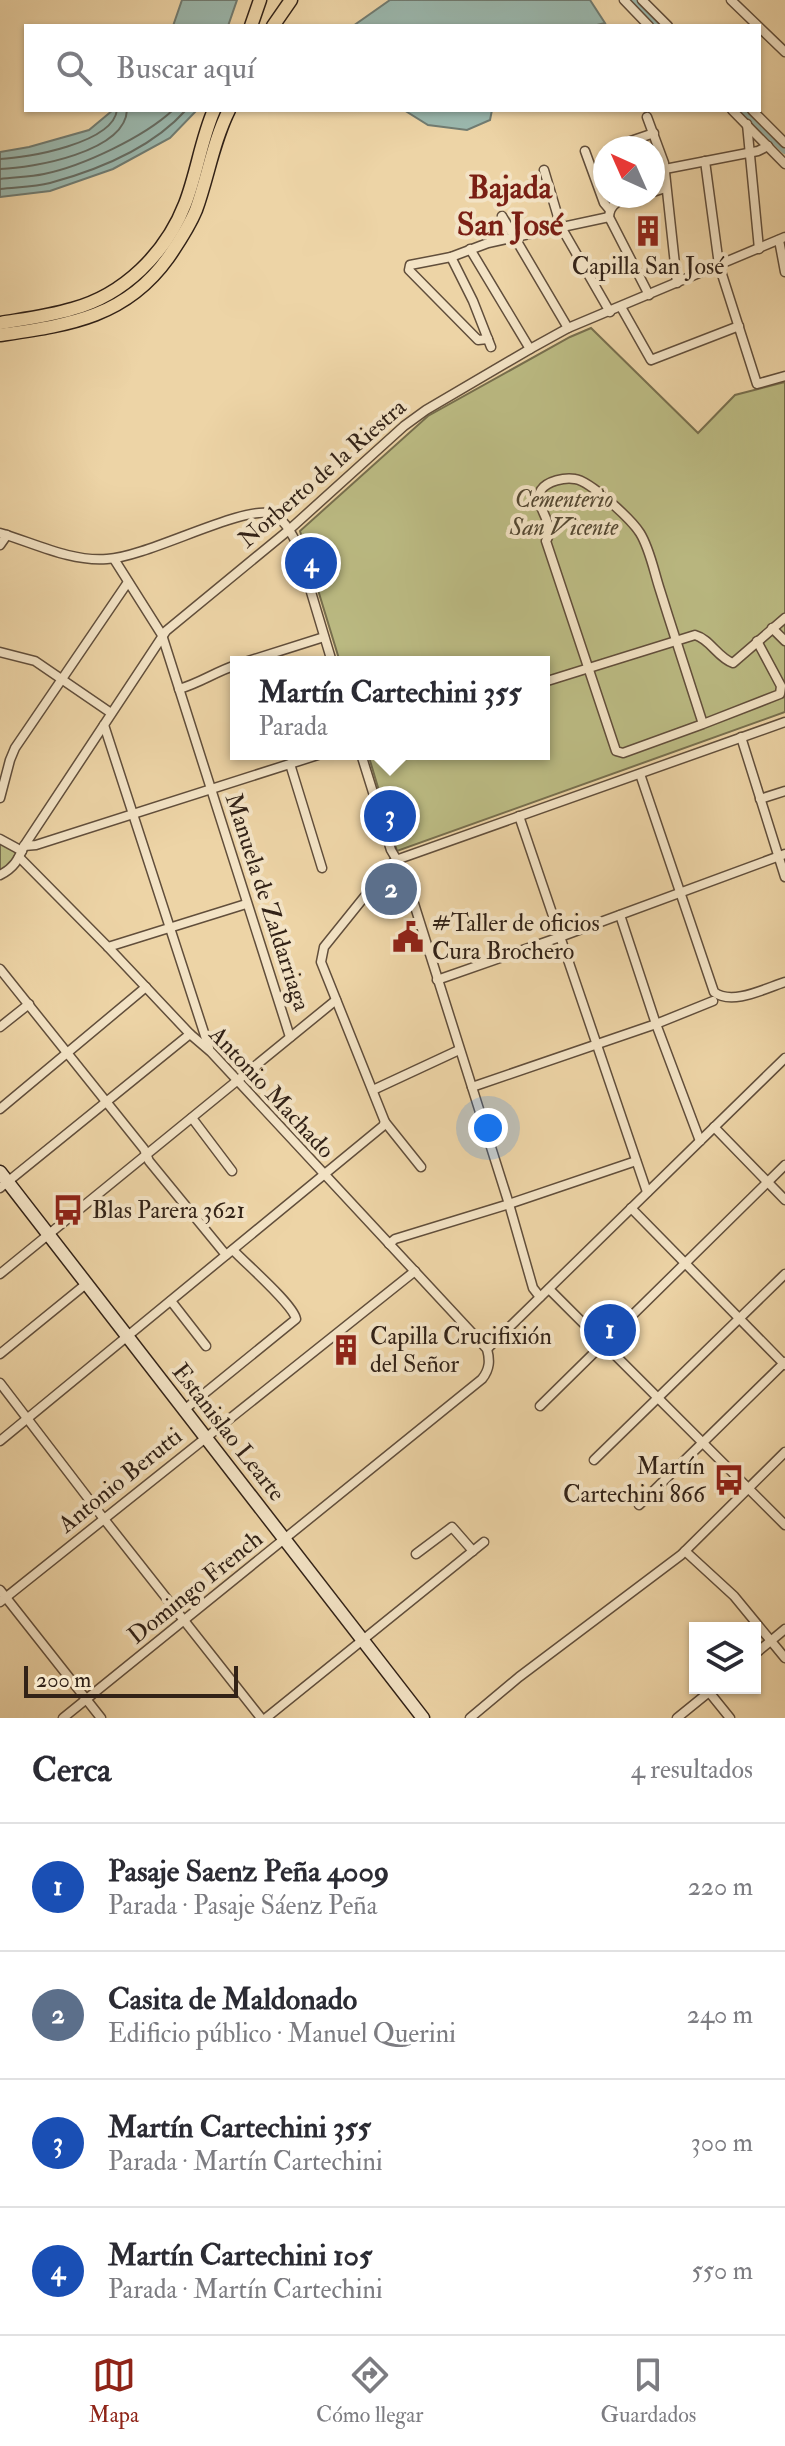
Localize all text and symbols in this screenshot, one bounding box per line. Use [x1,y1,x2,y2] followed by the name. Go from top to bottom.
[24,24,761,112] search box
[52,46,96,90] icon: search
[116,50,255,87] text: Buscar aquí
[593,136,665,208] north arrow
[457,168,564,245] district label: Bajada San José
[631,214,665,248] building icon: Capilla San José
[572,251,725,282] place label: Capilla San José
[232,391,414,555] street label: Norberto de la Riestra
[509,484,619,543] park label: Cementerio San Vicente
[285,533,337,593] pin: 4
[230,656,550,760] popup
[259,674,521,711] text: Martín Cartechini 355
[259,711,328,743] text: Parada
[364,786,416,846] pin: 3
[218,789,318,1016] street label: Manuela de Zaldarriaga
[365,859,417,919] pin: 2
[432,908,600,967] place label: #Taller de oficios Cura Brochero
[391,920,425,954] public building icon: #Taller de oficios Cura Brochero
[202,1019,341,1165] street label: Antonio Machado
[468,1108,508,1148] your location
[51,1193,85,1227] bus stop icon: Blas Parera 3621
[92,1195,245,1226] place label: Blas Parera 3621
[584,1300,636,1360] pin: 1
[370,1321,552,1380] place label: Capilla Crucifixión del Señor
[329,1333,363,1367] building icon: Capilla Crucifixión del Señor
[165,1357,292,1508] street label: Estanislao Learte
[51,1421,189,1541] street label: Antonio Berutti
[563,1451,707,1510] place label: Martín Cartechini 866
[712,1463,746,1497] bus stop icon: Martín Cartechini 866
[122,1523,269,1651] street label: Domingo French
[689,1622,761,1694] map controls
[689,1622,761,1694] button: layers
[24,1662,238,1698] scale bar
[36,1666,91,1694] text: 200 m
[32,1749,111,1792] text: Cerca
[631,1754,753,1786] text: 4 resultados
[108,1853,389,1890] text: Pasaje Saenz Peña 4009
[53,1871,63,1903] text: 1
[688,1871,753,1903] text: 220 m
[108,1890,377,1922] text: Parada · Pasaje Sáenz Peña
[108,1981,357,2018] text: Casita de Maldonado
[51,1999,65,2031] text: 2
[687,1999,753,2031] text: 240 m
[108,2018,456,2050] text: Edificio público · Manuel Querini
[108,2109,371,2146] text: Martín Cartechini 355
[53,2127,63,2159] text: 3
[691,2127,753,2159] text: 300 m
[108,2146,383,2178] text: Parada · Martín Cartechini
[108,2237,372,2274] text: Martín Cartechini 105
[51,2255,65,2287] text: 4
[691,2255,753,2287] text: 550 m
[108,2274,383,2306] text: Parada · Martín Cartechini
[89,2353,139,2429] tab: Mapa
[316,2353,423,2429] tab: Cómo llegar
[601,2353,696,2429] tab: Guardados

